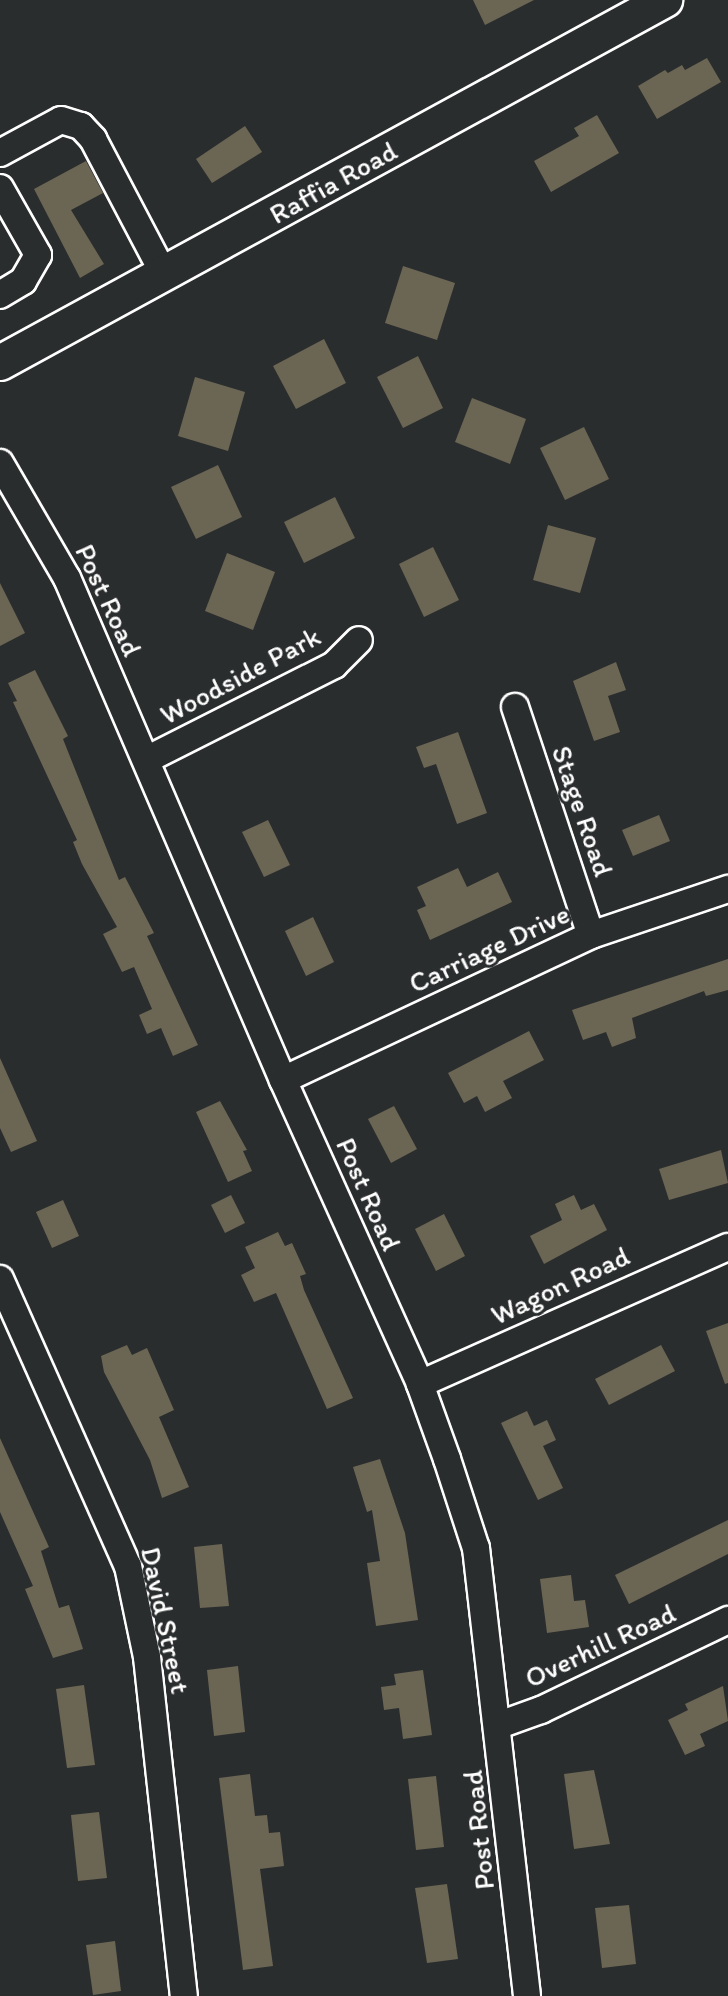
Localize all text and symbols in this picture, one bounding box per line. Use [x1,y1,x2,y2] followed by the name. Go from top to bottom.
[264,134,402,230] street label: Raffia Road
[69,539,149,661] street label: Post Road
[154,619,326,731] street label: Woodside Park
[545,742,621,880] street label: Stage Road
[403,896,575,1000] street label: Carriage Drive
[329,1133,409,1255] street label: Post Road
[486,1239,634,1331] street label: Wagon Road
[134,1544,198,1696] street label: David Street
[520,1596,680,1694] street label: Overhill Road
[455,1769,501,1891] street label: Post Road

